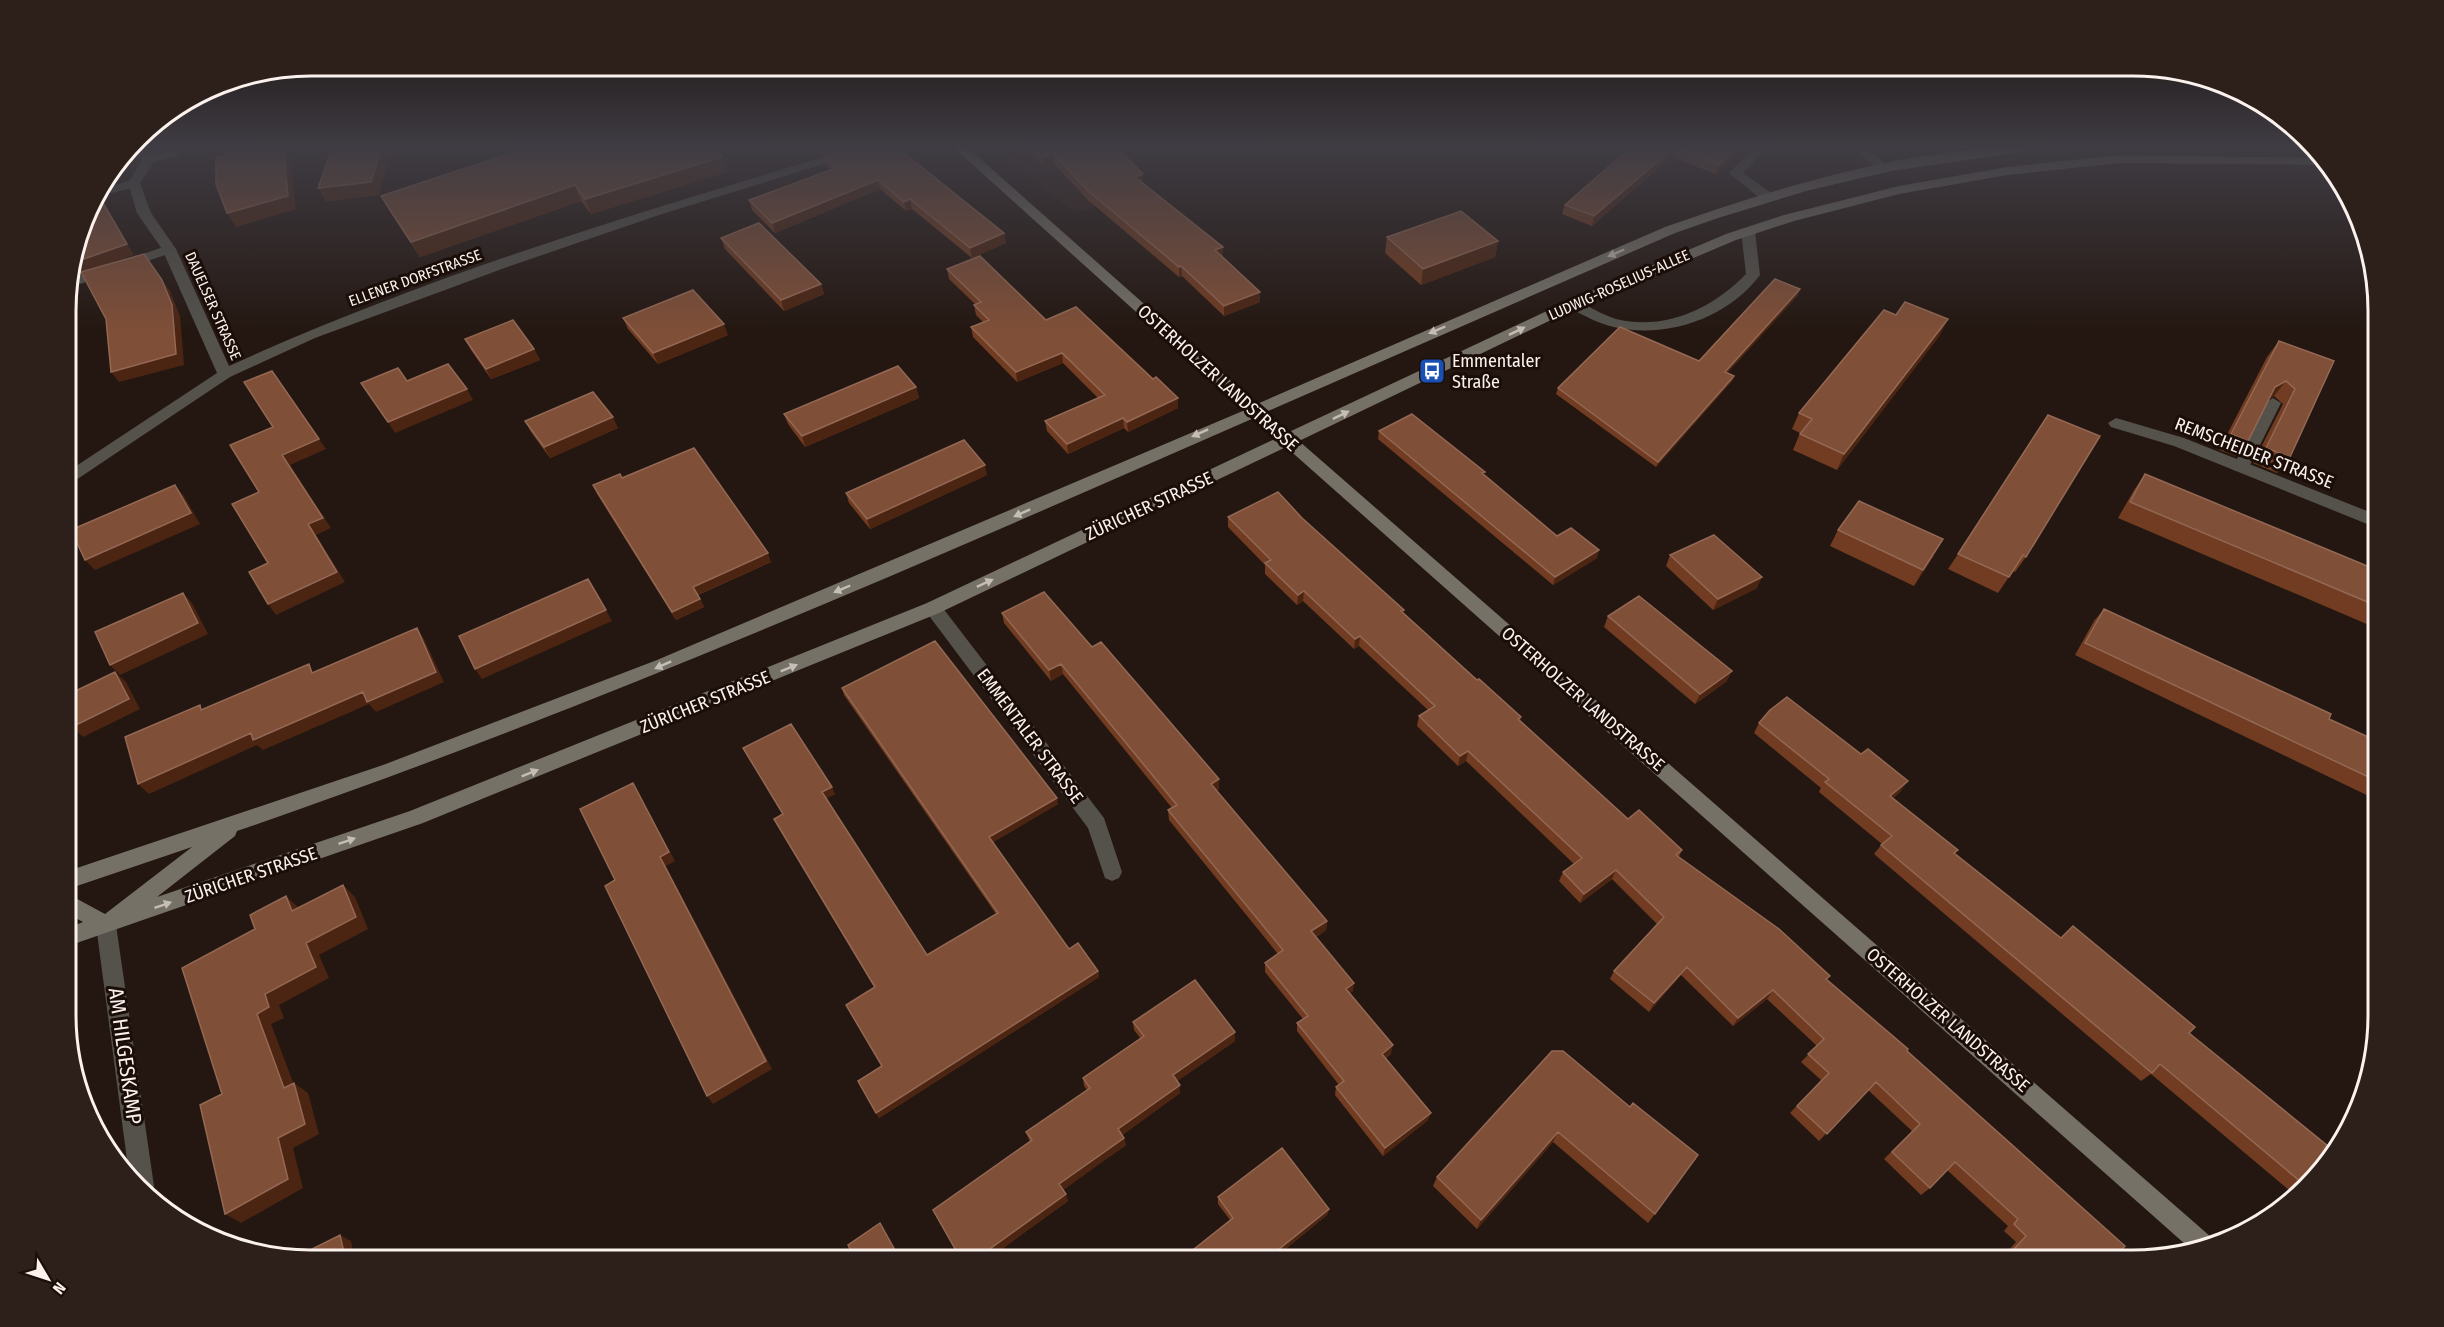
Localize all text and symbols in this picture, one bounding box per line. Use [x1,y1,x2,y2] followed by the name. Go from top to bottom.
[346,246,484,310] street label: ELLENER DORFSTRASSE
[1546,246,1692,324] street label: LUDWIG-ROSELIUS-ALLEE
[1606,248,1624,258] one-way arrow
[181,249,245,363] street label: DAUELSER STRASSE
[1133,300,1303,456] street label: OSTERHOLZER LANDSTRASSE
[1428,326,1446,336] one-way arrow
[1508,326,1525,335] one-way arrow
[1452,350,1541,393] place label: Emmentaler Straße
[1417,356,1447,386] bus stop icon: Emmentaler Straße
[1332,410,1349,420] one-way arrow
[2172,413,2336,493] street label: REMSCHEIDER STRASSE
[1192,429,1209,438] one-way arrow
[1082,467,1216,545] street label: ZÜRICHER STRASSE
[1013,508,1031,518] one-way arrow
[977,579,994,588] one-way arrow
[833,584,851,594] one-way arrow
[1497,622,1669,776] street label: OSTERHOLZER LANDSTRASSE
[654,660,672,670] one-way arrow
[780,663,798,673] one-way arrow
[972,664,1088,808] street label: EMMENTALER STRASSE
[637,666,773,738] street label: ZÜRICHER STRASSE
[521,768,539,777] one-way arrow
[339,836,357,846] one-way arrow
[182,842,320,908] street label: ZÜRICHER STRASSE
[154,900,172,910] one-way arrow
[1862,943,2034,1097] street label: OSTERHOLZER LANDSTRASSE
[103,986,147,1126] street label: AM HILGESKAMP
[18,1249,78,1309] north arrow
[49,1278,70,1298] text: N

